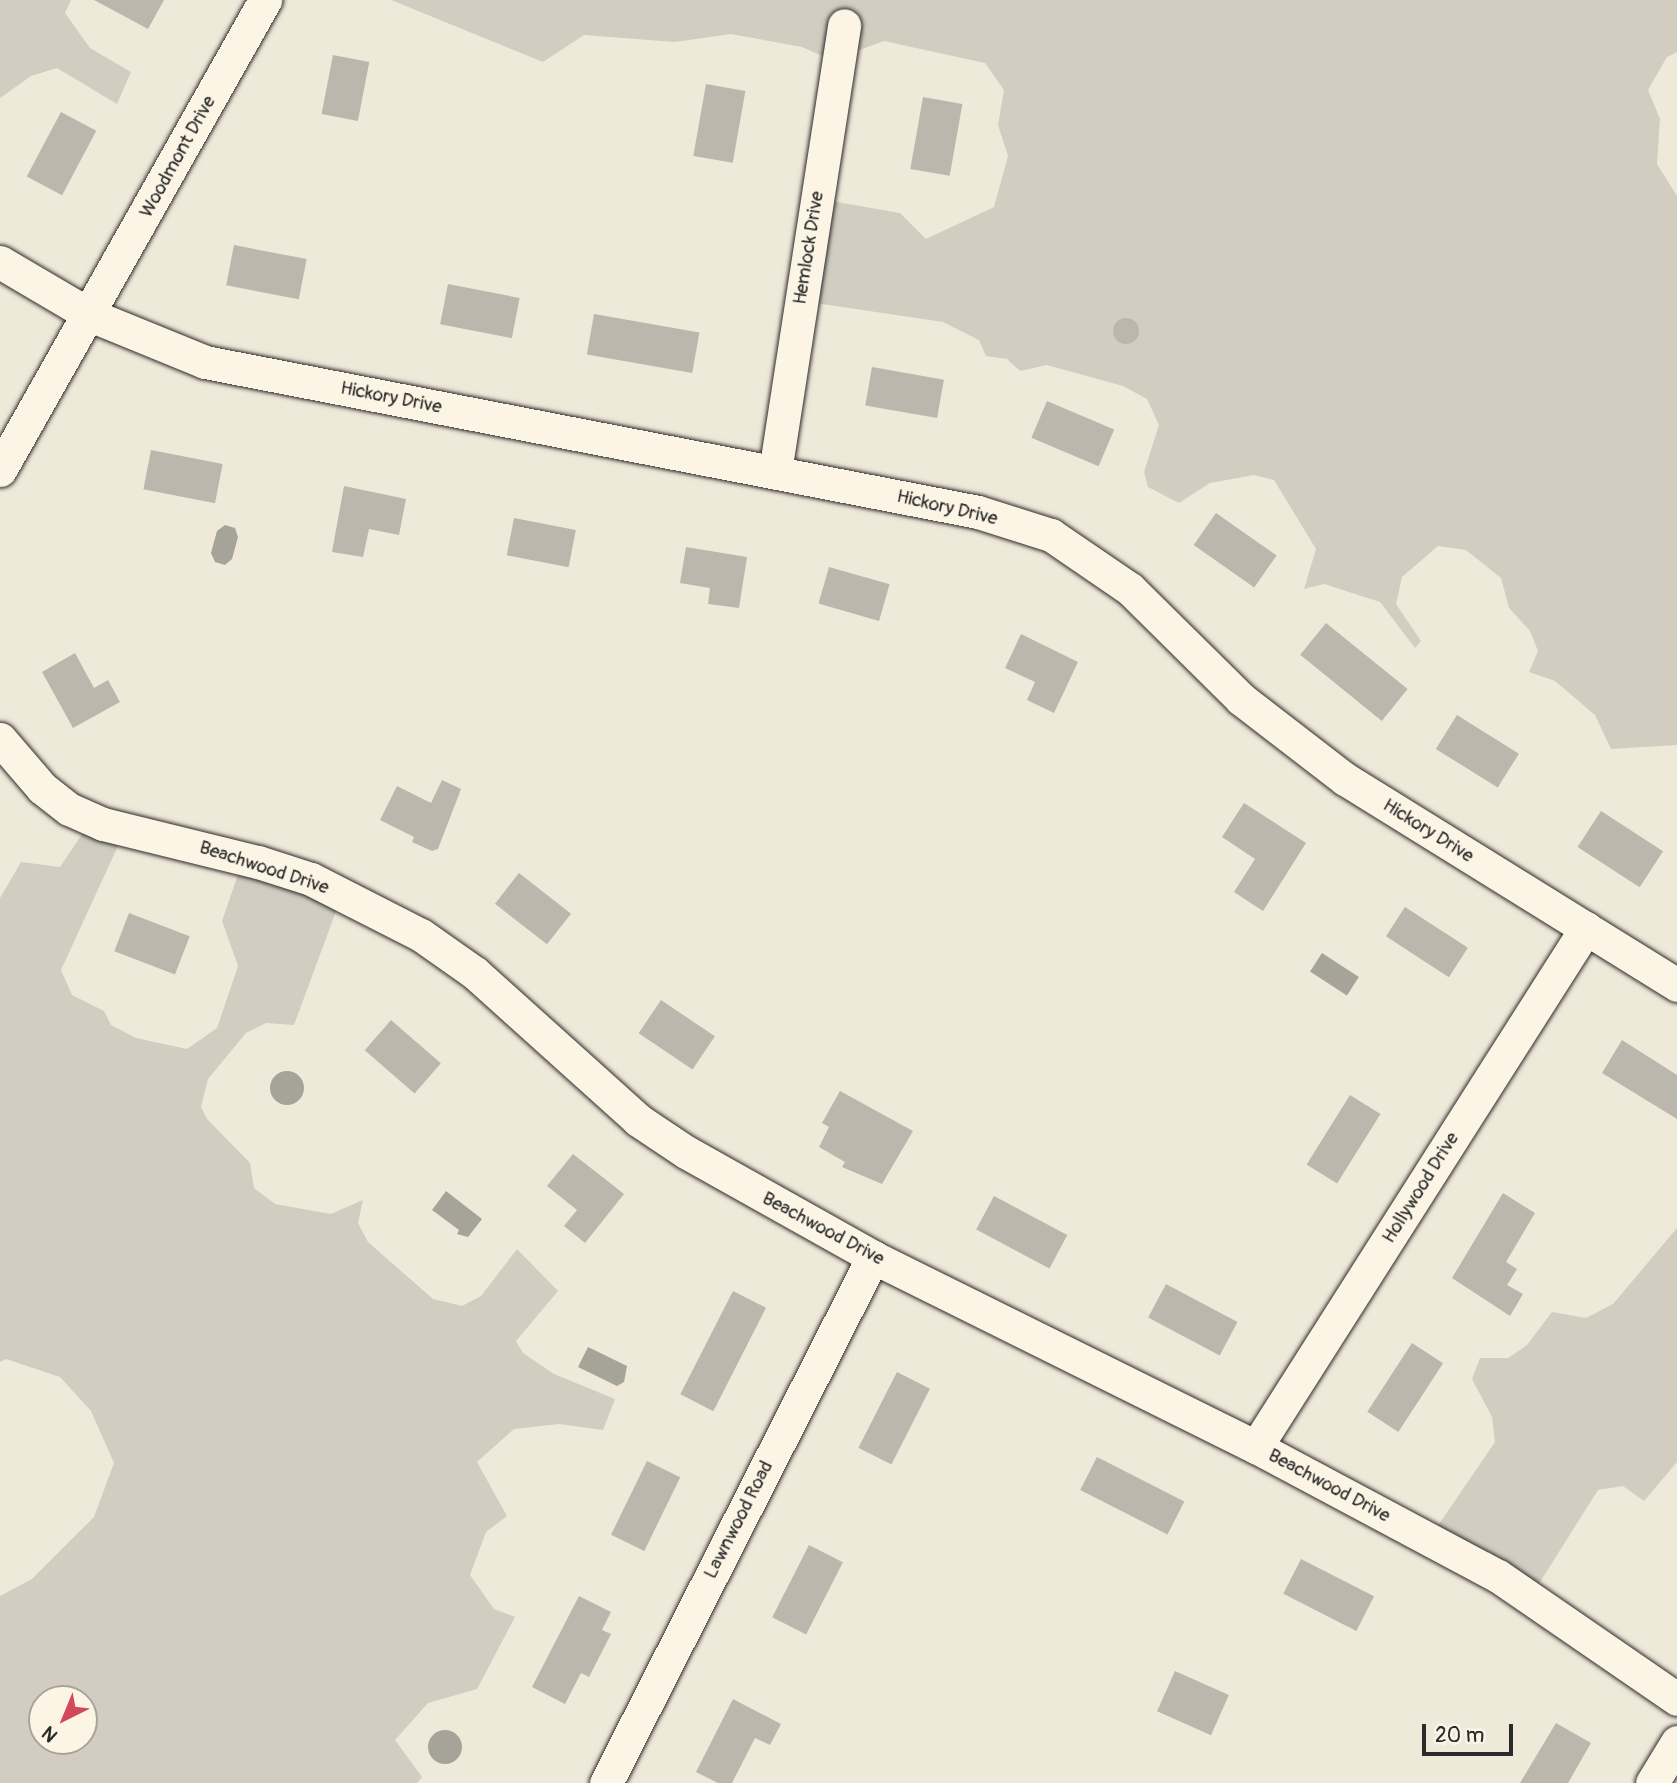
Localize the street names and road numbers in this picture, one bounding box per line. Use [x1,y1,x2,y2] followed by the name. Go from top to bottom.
[135,92,221,222] street label: Woodmont Drive
[789,190,829,306] street label: Hemlock Drive
[338,377,444,419] street label: Hickory Drive
[894,485,1000,531] street label: Hickory Drive
[1378,794,1478,868] street label: Hickory Drive
[196,836,332,900] street label: Beachwood Drive
[1378,1128,1464,1248] street label: Hollywood Drive
[758,1187,888,1271] street label: Beachwood Drive
[1264,1444,1394,1528] street label: Beachwood Drive
[700,1457,778,1583] street label: Lawnwood Road

